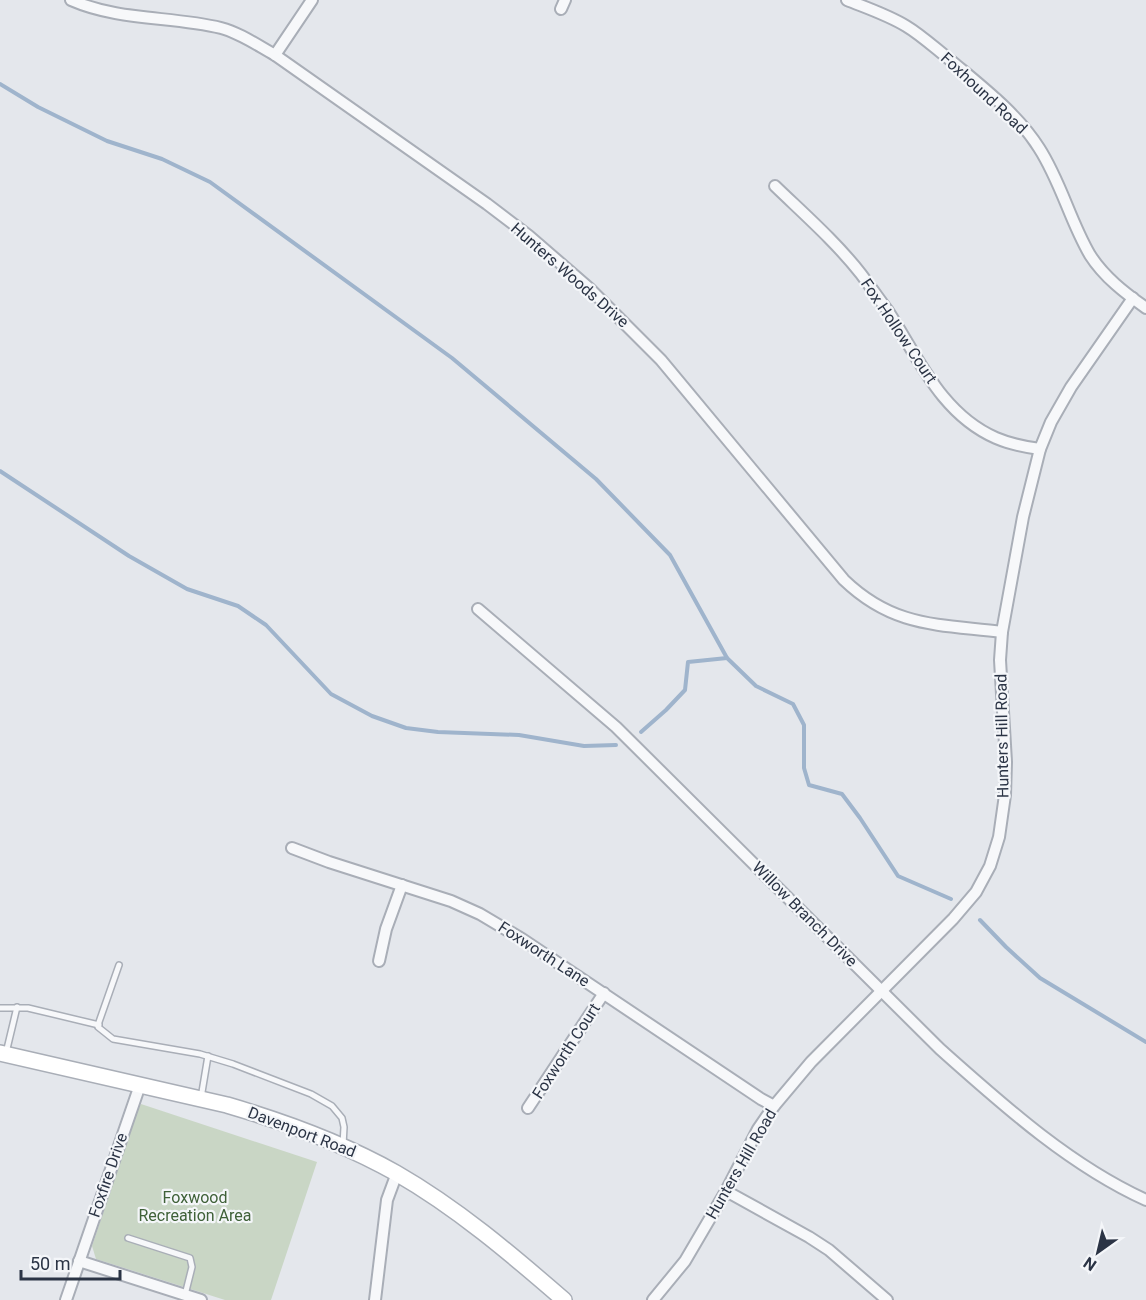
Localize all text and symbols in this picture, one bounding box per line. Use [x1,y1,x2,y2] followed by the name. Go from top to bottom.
[937,48,1031,138] street label: Foxhound Road
[507,219,633,331] street label: Hunters Woods Drive
[857,275,941,387] street label: Fox Hollow Court
[991,674,1013,798] street label: Hunters Hill Road
[749,858,861,970] street label: Willow Branch Drive
[495,917,593,991] street label: Foxworth Lane
[528,1000,604,1102] street label: Foxworth Court
[245,1103,359,1161] street label: Davenport Road
[702,1105,780,1223] street label: Hunters Hill Road
[85,1130,131,1220] street label: Foxfire Drive
[138,1188,252,1225] park label: Foxwood Recreation Area
[1068,1222,1128,1282] north arrow
[21,1243,120,1281] scale bar
[30,1253,70,1274] text: 50 m
[1080,1253,1100,1275] text: N

